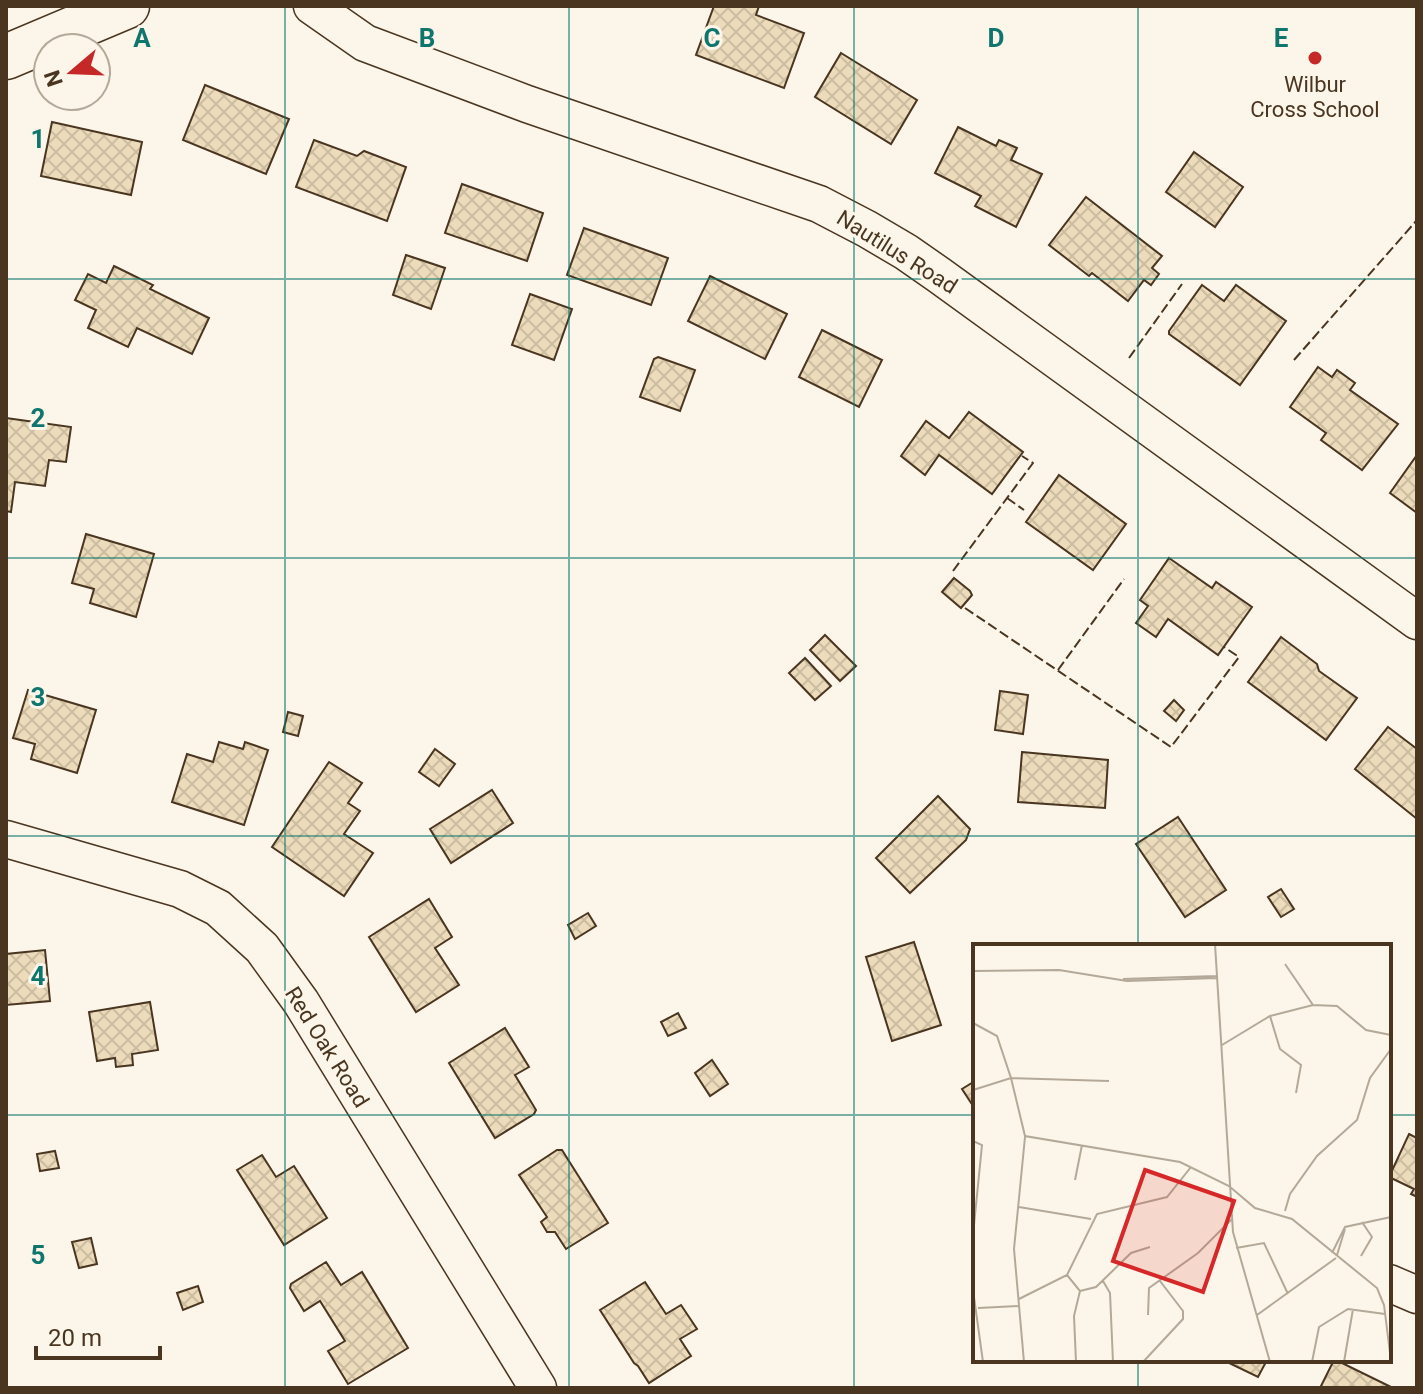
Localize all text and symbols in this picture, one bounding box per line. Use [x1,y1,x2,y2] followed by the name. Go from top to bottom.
[133,23,151,53] text: A
[419,23,435,53] text: B
[703,23,721,53] text: C
[988,23,1004,53] text: D
[1274,23,1289,53] text: E
[32,32,112,112] north arrow
[1306,49,1324,67] marker: Wilbur Cross School
[39,67,68,90] text: N
[1250,72,1380,122] place label: Wilbur Cross School
[31,124,45,154] text: 1
[832,205,962,299] street label: Nautilus Road
[31,403,45,433] text: 2
[31,682,45,712] text: 3
[973,944,1391,1362] inset map
[31,961,46,991] text: 4
[280,982,374,1112] street label: Red Oak Road
[31,1240,45,1270] text: 5
[36,1310,160,1360] scale bar
[48,1324,102,1352] text: 20 m

